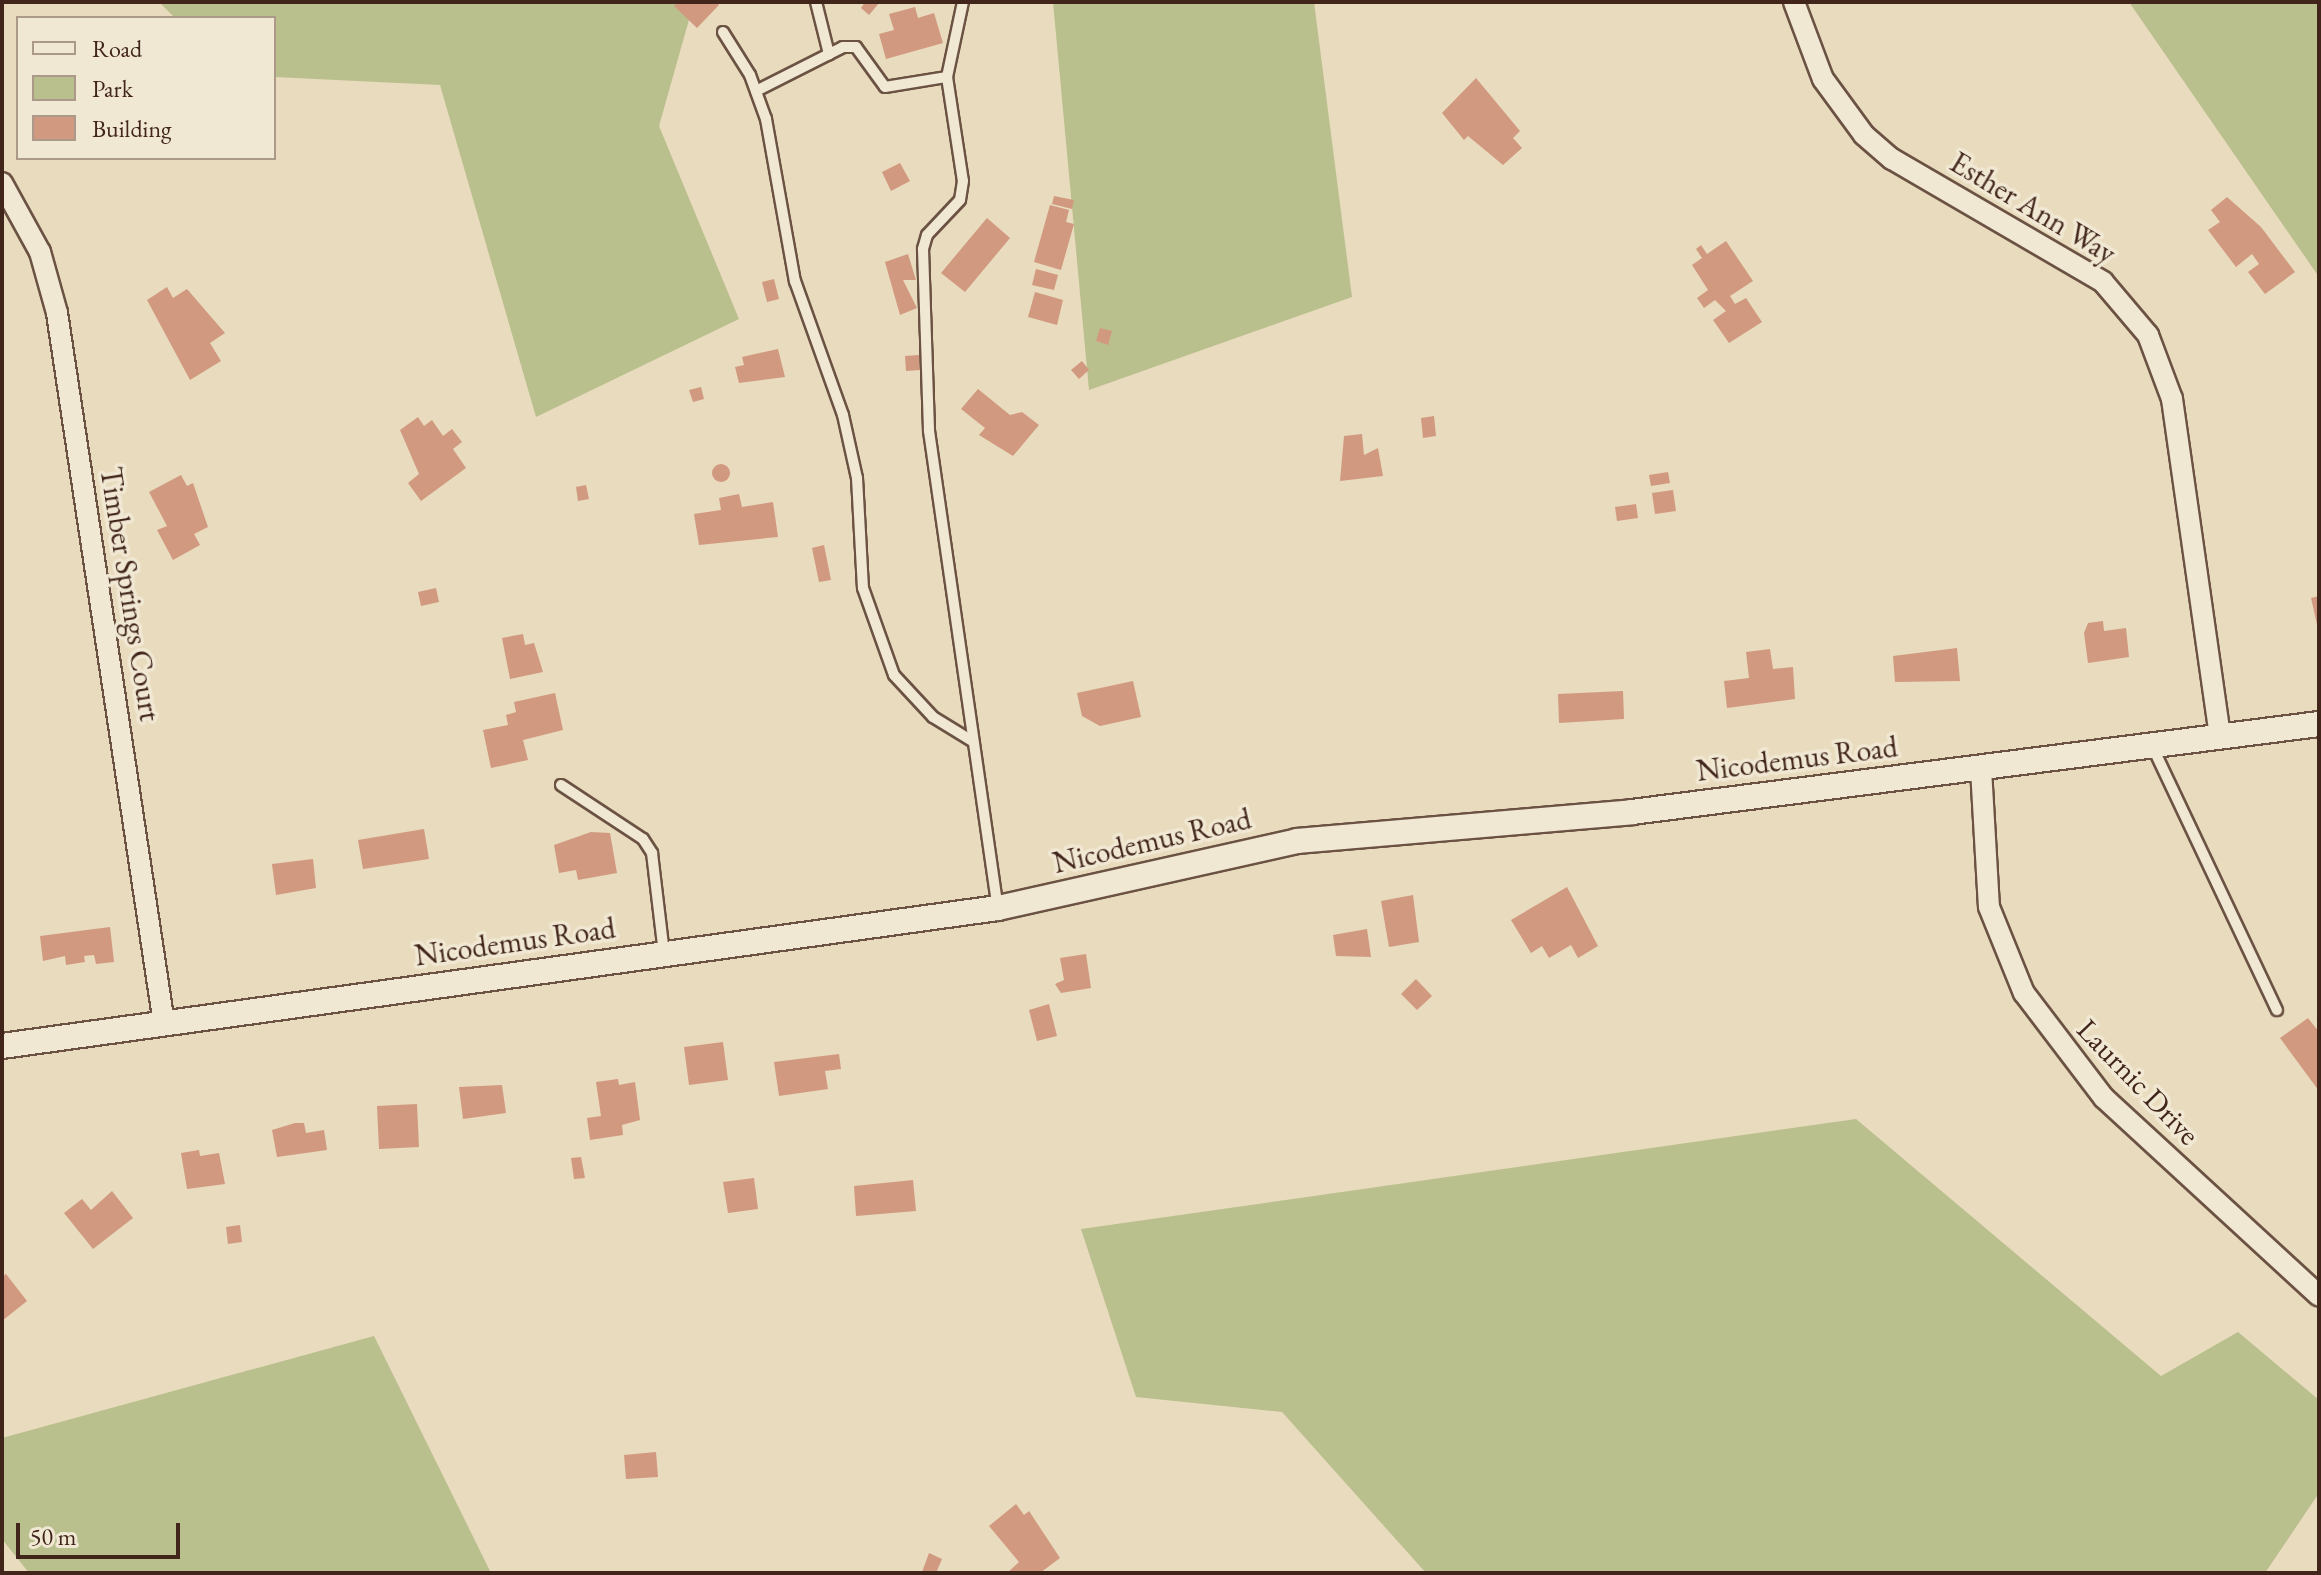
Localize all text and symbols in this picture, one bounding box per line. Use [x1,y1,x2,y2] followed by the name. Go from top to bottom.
[16,16,276,160] legend
[92,33,142,64] text: Road
[92,73,133,104] text: Park
[92,113,172,144] text: Building
[1944,144,2122,272] street label: Esther Ann Way
[92,464,168,724] street label: Timber Springs Court
[1695,729,1899,789] street label: Nicodemus Road
[1050,801,1254,881] street label: Nicodemus Road
[412,910,618,974] street label: Nicodemus Road
[2069,1012,2207,1152] street label: Laurnic Drive
[20,1507,184,1557] scale bar
[30,1521,77,1552] text: 50 m

